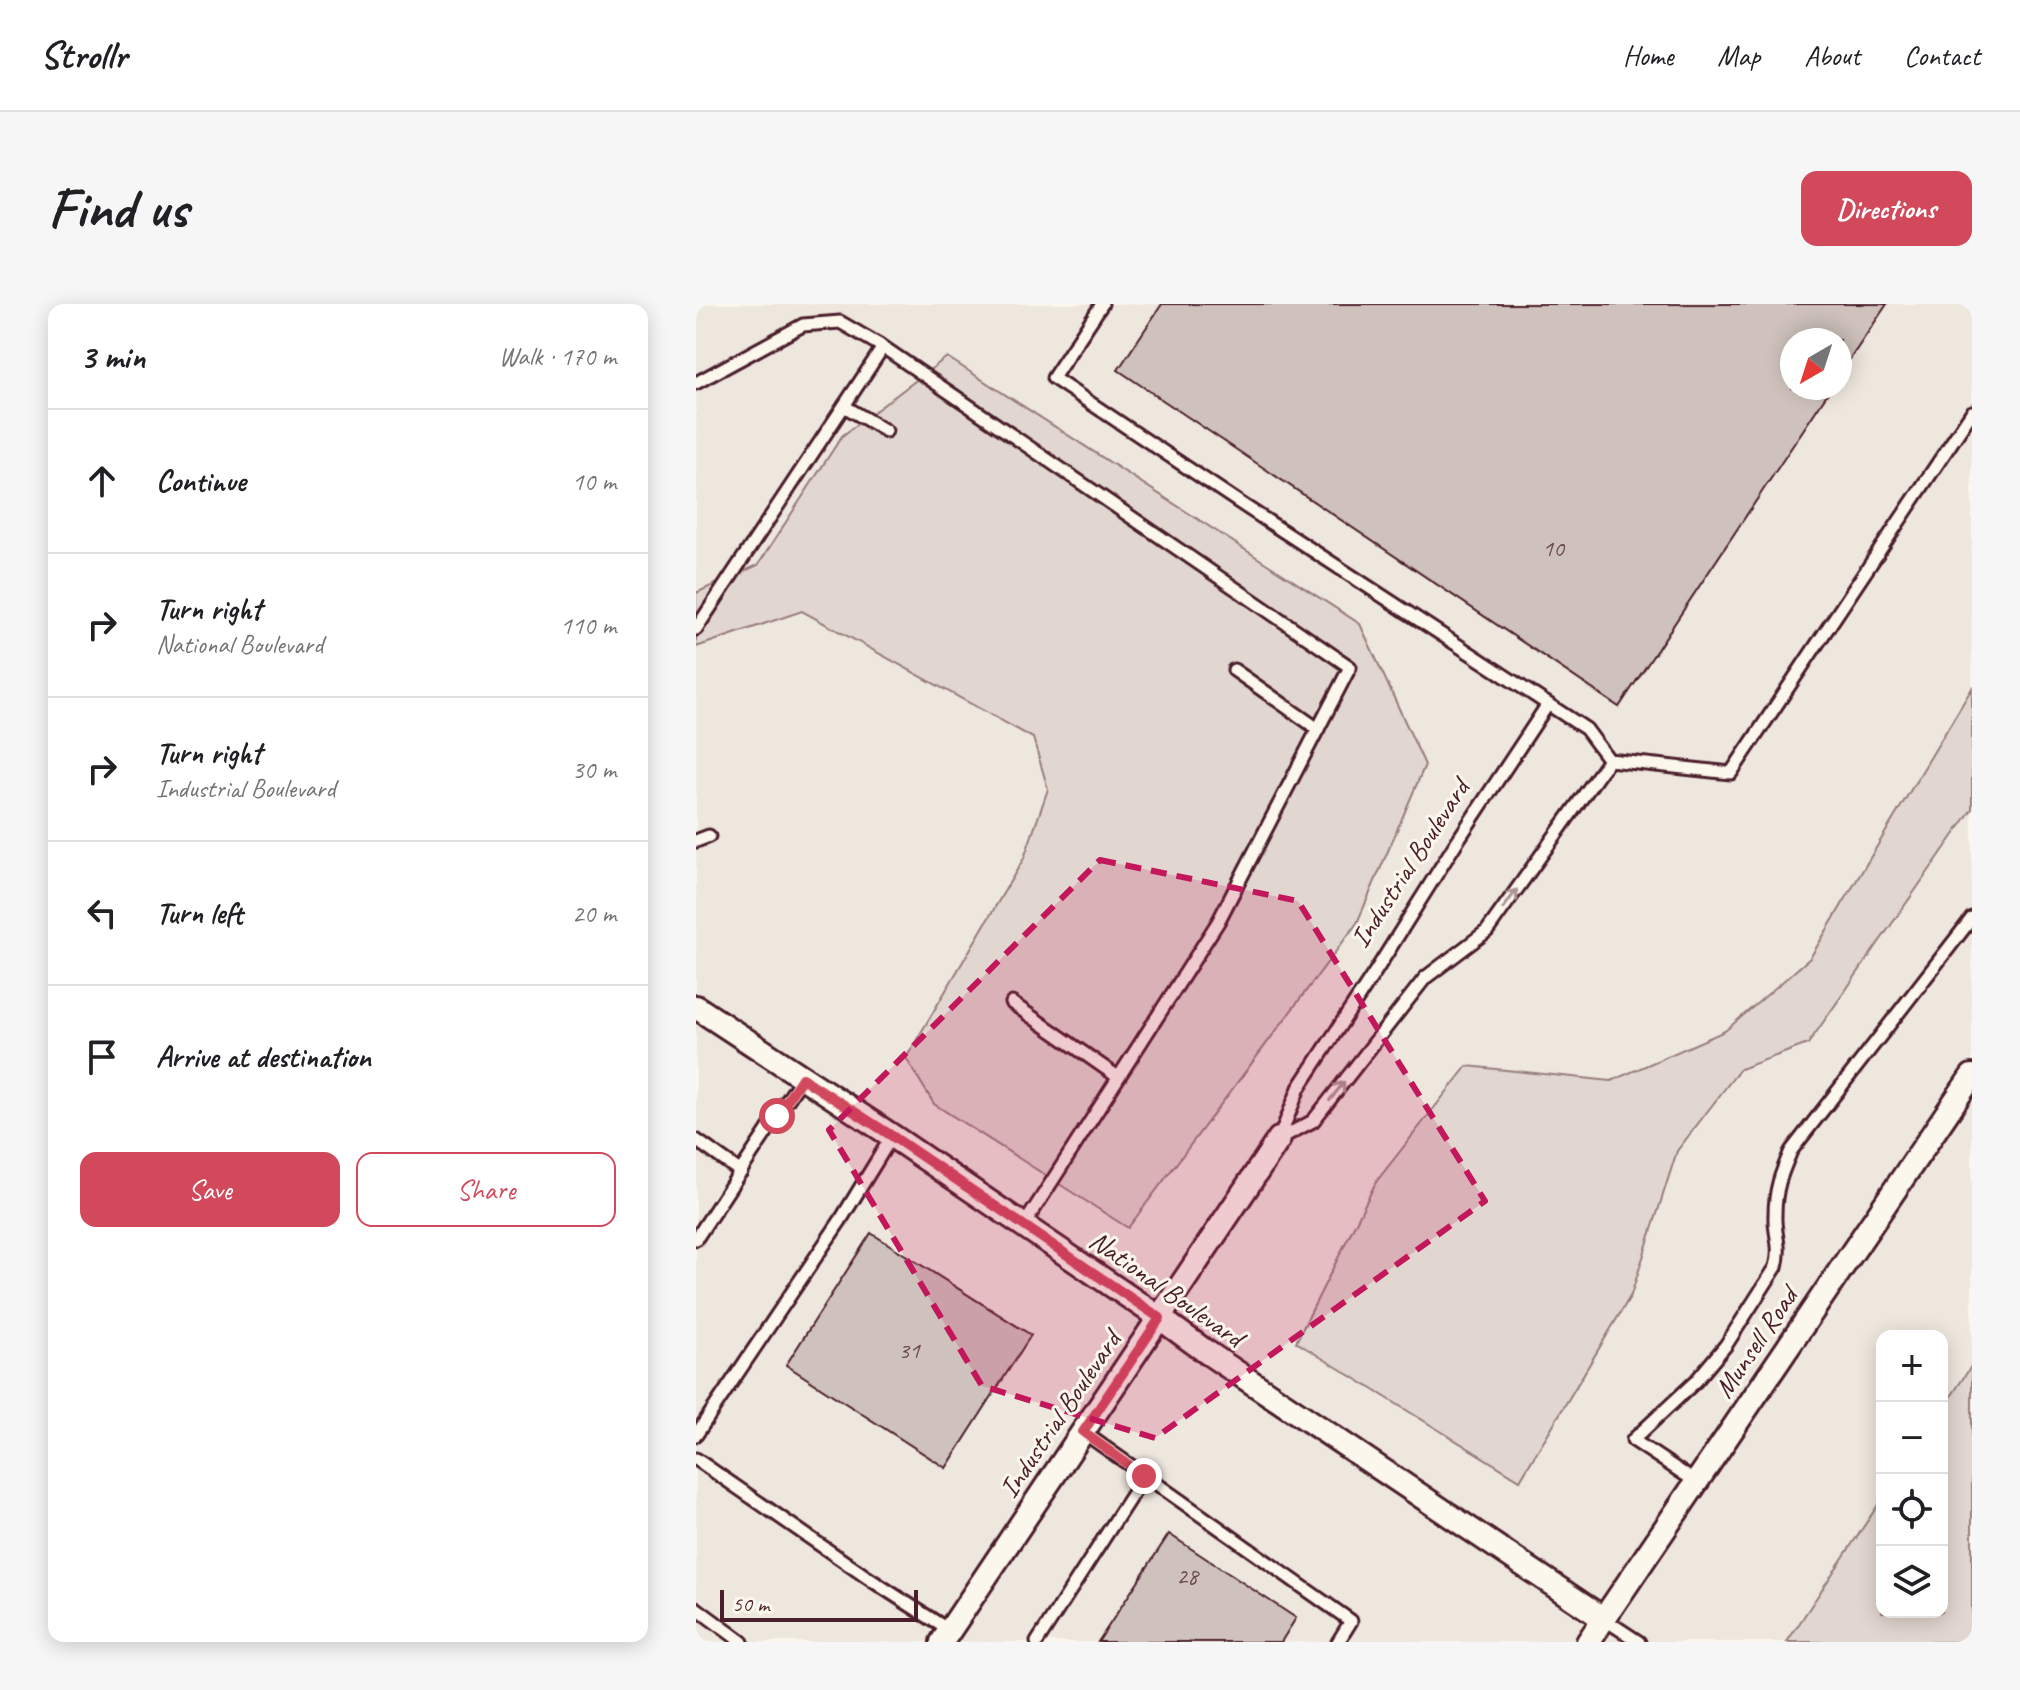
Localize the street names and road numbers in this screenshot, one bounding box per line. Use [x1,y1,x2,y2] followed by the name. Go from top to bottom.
[1342,769,1479,954] street label: Industrial Boulevard
[1083,1222,1254,1357] street label: National Boulevard
[1706,1277,1807,1404] street label: Munsell Road
[991,1321,1130,1504] street label: Industrial Boulevard

